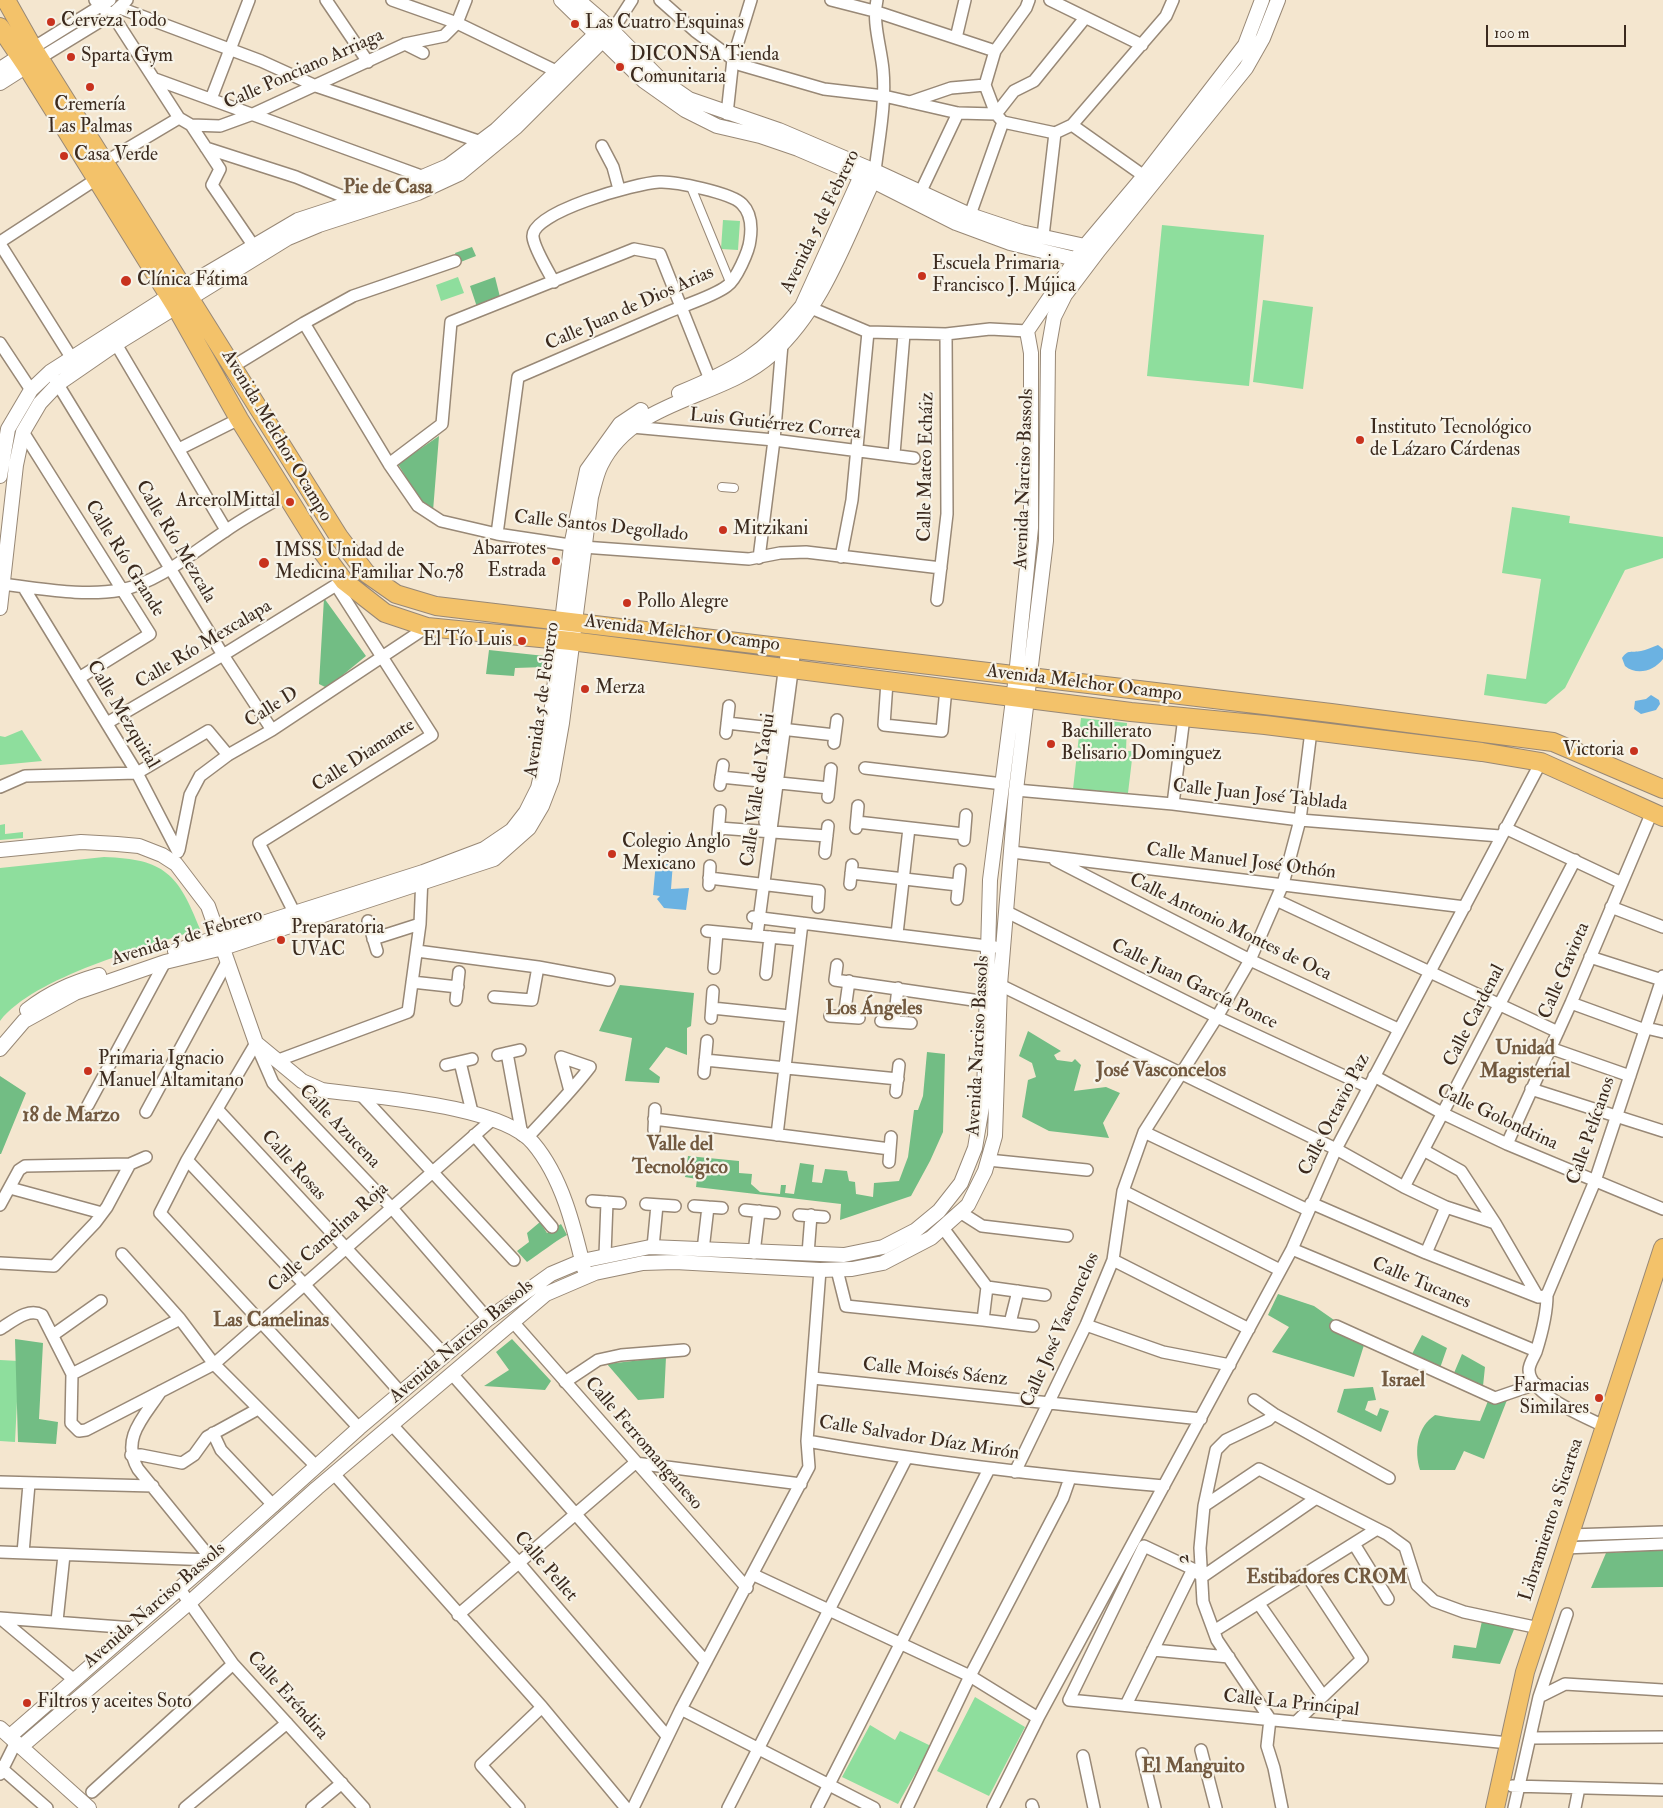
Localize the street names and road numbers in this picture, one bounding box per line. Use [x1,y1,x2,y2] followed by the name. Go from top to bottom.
[221,25,387,115] street label: Calle Ponciano Arriaga
[776,146,866,298] street label: Avenida 5 de Febrero
[542,262,718,356] street label: Calle Juan de Dios Arias
[216,346,336,526] street label: Avenida Melchor Ocampo
[1010,388,1040,570] street label: Avenida Narciso Bassols
[914,392,940,542] street label: Calle Mateo Echáiz
[688,405,862,445] street label: Luis Gutiérrez Correa
[130,477,220,607] street label: Calle Río Mezcala
[79,497,169,621] street label: Calle Río Grande
[513,507,689,547] street label: Calle Santos Degollado
[132,595,276,695] street label: Calle Río Mexcalapa
[583,611,781,657] street label: Avenida Melchor Ocampo
[521,621,565,779] street label: Avenida 5 de Febrero
[81,657,163,773] street label: Calle Mezquital
[985,661,1183,707] street label: Avenida Melchor Ocampo
[241,683,303,733] street label: Calle D
[737,712,781,868] street label: Calle Valle del Yaqui
[308,714,420,798] street label: Calle Diamante
[1171,775,1349,817] street label: Calle Juan José Tablada
[1145,839,1337,885] street label: Calle Manuel José Othón
[1125,869,1335,987] street label: Calle Antonio Montes de Oca
[109,904,265,972] street label: Avenida 5 de Febrero
[1534,919,1596,1023] street label: Calle Gaviota
[1107,935,1281,1035] street label: Calle Juan García Ponce
[963,955,995,1137] street label: Avenida Narciso Bassols
[1440,961,1510,1071] street label: Calle Cardenal
[1294,1050,1376,1180] street label: Calle Octavio Paz
[1563,1074,1621,1188] street label: Calle Pelícanos
[293,1080,385,1174] street label: Calle Azucena
[1433,1080,1561,1156] street label: Calle Golondrina
[256,1126,330,1206] street label: Calle Rosas
[264,1178,394,1298] street label: Calle Camelina Roja
[1017,1249,1105,1411] street label: Calle José Vasconcelos
[1368,1253,1474,1315] street label: Calle Tucanes
[385,1275,539,1409] street label: Avenida Narciso Bassols
[861,1354,1009,1392] street label: Calle Moisés Sáenz
[579,1373,707,1515] street label: Calle Ferromanganeso
[817,1412,1021,1466] street label: Calle Salvador Díaz Mirón
[1515,1436,1589,1604] street label: Libramiento a Sicartsa
[508,1527,582,1607] street label: Calle Pellet
[79,1538,231,1674] street label: Avenida Narciso Bassols
[1172,1553,1196,1565] street label: 2
[241,1647,333,1745] street label: Calle Eréndira
[1222,1686,1360,1722] street label: Calle La Principal

